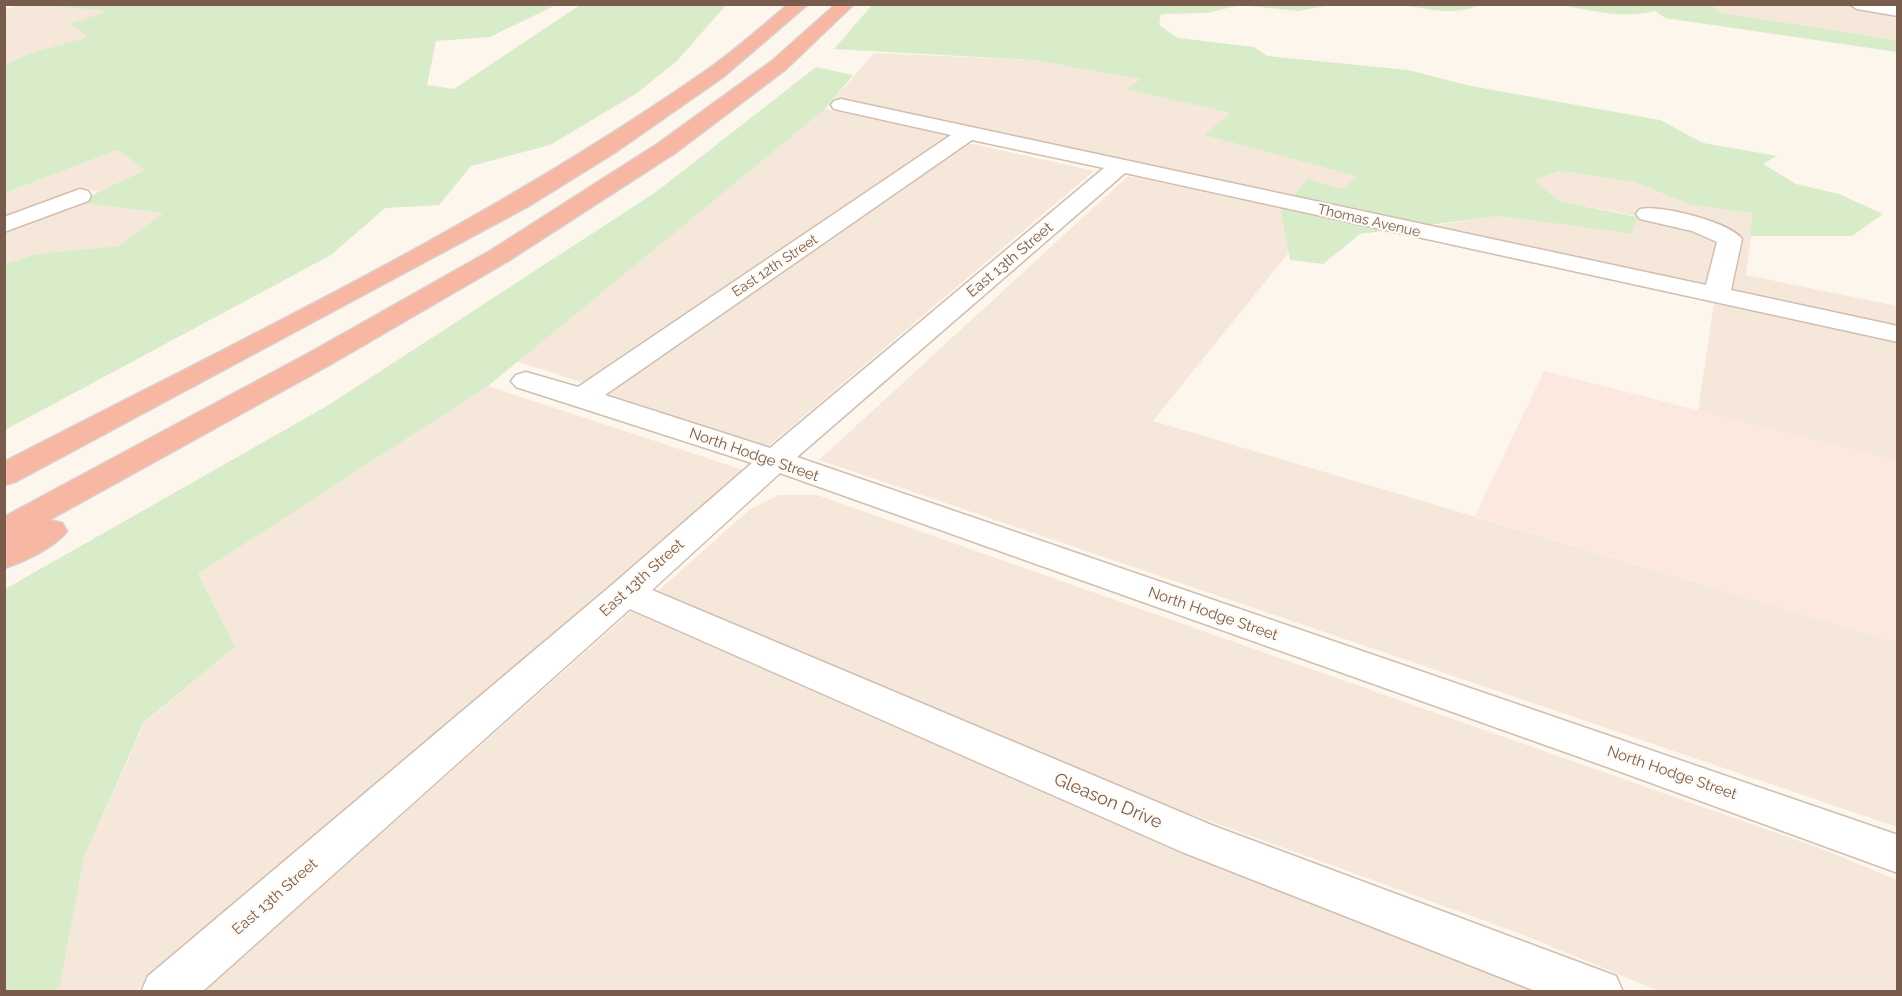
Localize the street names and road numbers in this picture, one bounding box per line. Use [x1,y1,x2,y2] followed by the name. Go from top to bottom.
[1316,201,1422,241] street label: Thomas Avenue
[963,219,1057,301] street label: East 13th Street
[729,231,821,301] street label: East 12th Street
[687,424,821,486] street label: North Hodge Street
[596,536,688,620] street label: East 13th Street
[1146,583,1280,645] street label: North Hodge Street
[1605,742,1739,804] street label: North Hodge Street
[1051,768,1165,834] street label: Gleason Drive
[229,855,321,939] street label: East 13th Street

